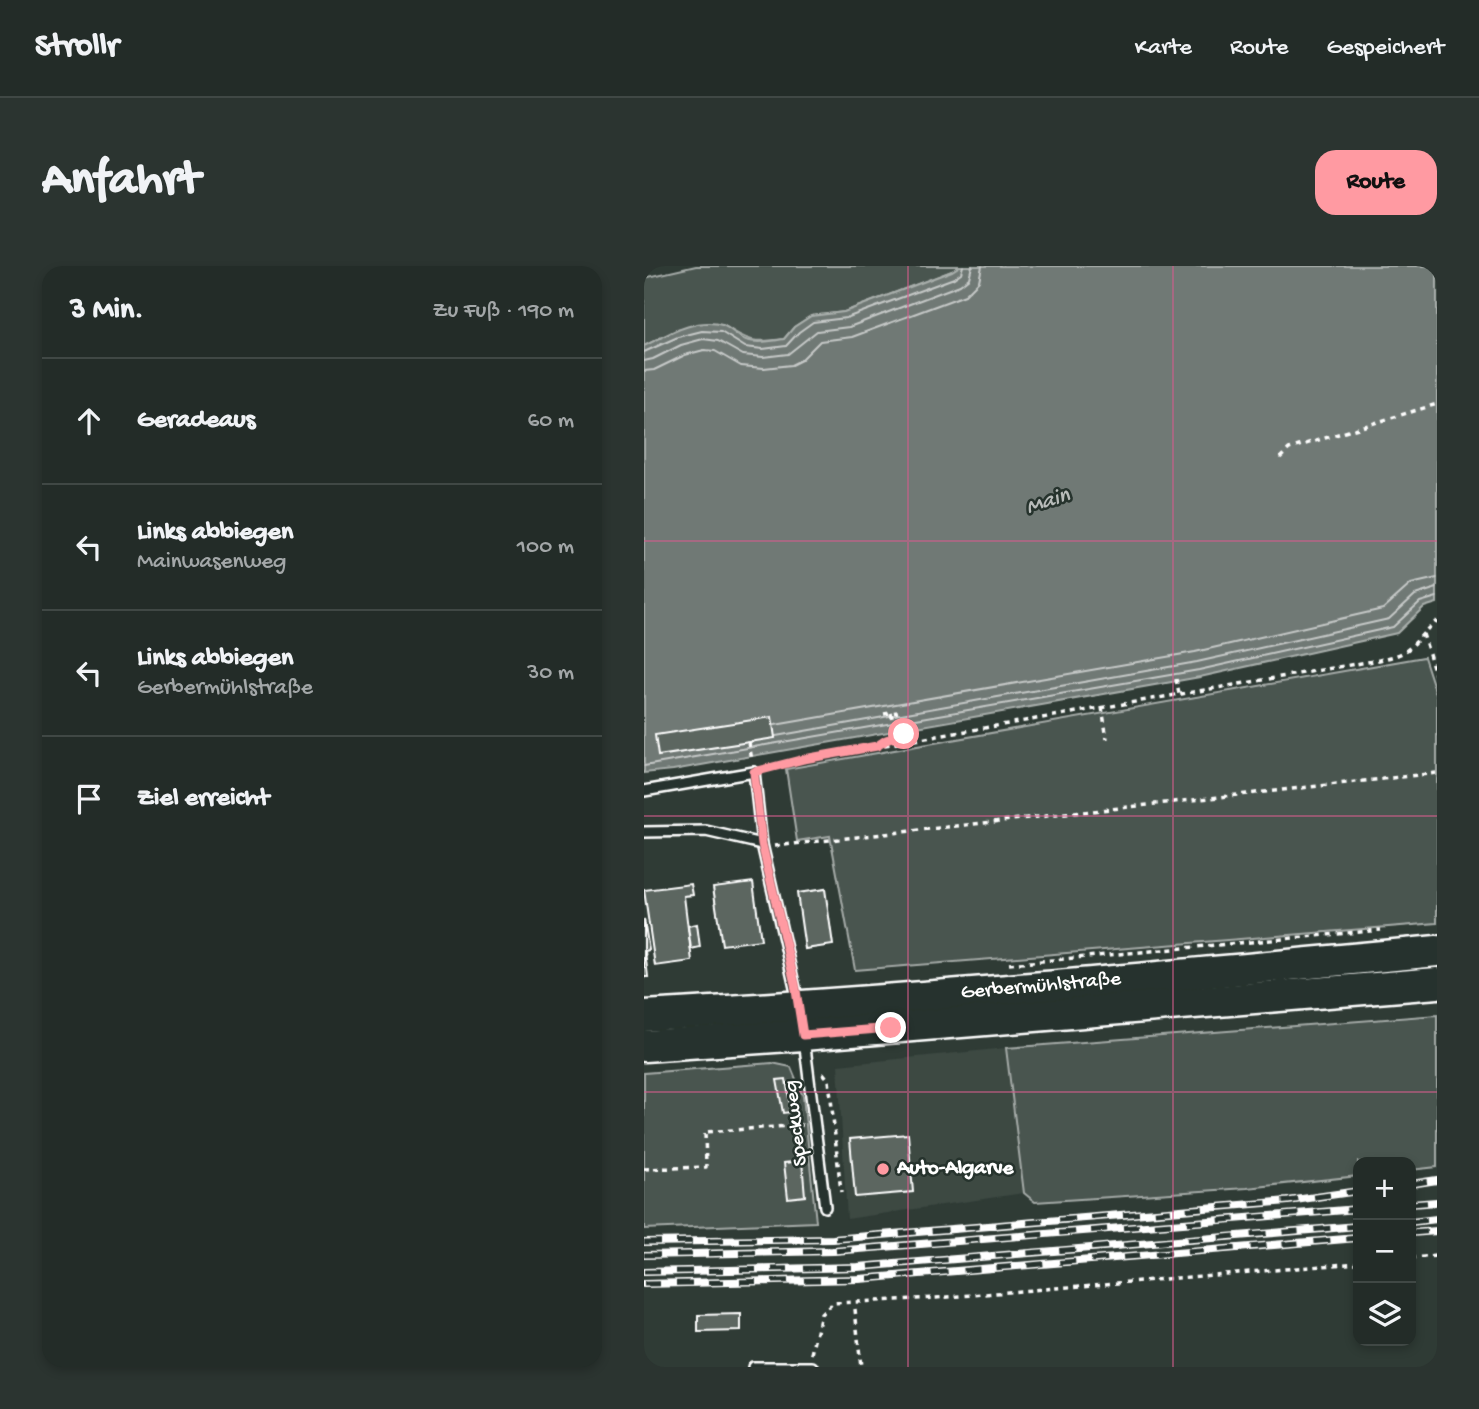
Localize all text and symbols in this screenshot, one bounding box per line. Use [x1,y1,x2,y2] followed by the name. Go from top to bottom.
[35,29,119,67] text: Strollr
[1135,34,1192,63] text: Karte
[1230,34,1289,63] text: Route
[1327,34,1444,63] text: Gespeichert
[1315,150,1437,215] button: Route
[42,153,200,211] text: Anfahrt
[70,294,144,329] text: 3 Min.
[433,298,574,325] text: Zu Fuß · 190 m
[70,402,108,440] icon: ahead
[137,406,255,437] text: Geradeaus
[528,408,574,435] text: 60 m
[1023,482,1074,522] water label: Main
[137,518,293,549] text: Links abbiegen
[70,528,108,566] icon: left
[517,534,574,561] text: 100 m
[137,549,286,576] text: Mainwasenweg
[137,644,293,675] text: Links abbiegen
[70,654,108,692] icon: left
[527,660,574,687] text: 30 m
[137,675,313,702] text: Gerbermühlstraße
[888,718,919,749] route start
[70,780,108,818] icon: arrive
[137,784,269,815] text: Ziel erreicht
[960,967,1123,1006] street label: Gerbermühlstraße
[875,1012,906,1043] route end
[779,1079,815,1167] street label: Speckweg
[896,1157,1015,1182] place label: Auto-Algarve
[1353,1157,1416,1346] map controls
[1353,1157,1416,1220] button: +
[875,1161,891,1177] marker: Auto-Algarve
[1353,1220,1416,1283] button: −
[1353,1283,1416,1346] button: layers

